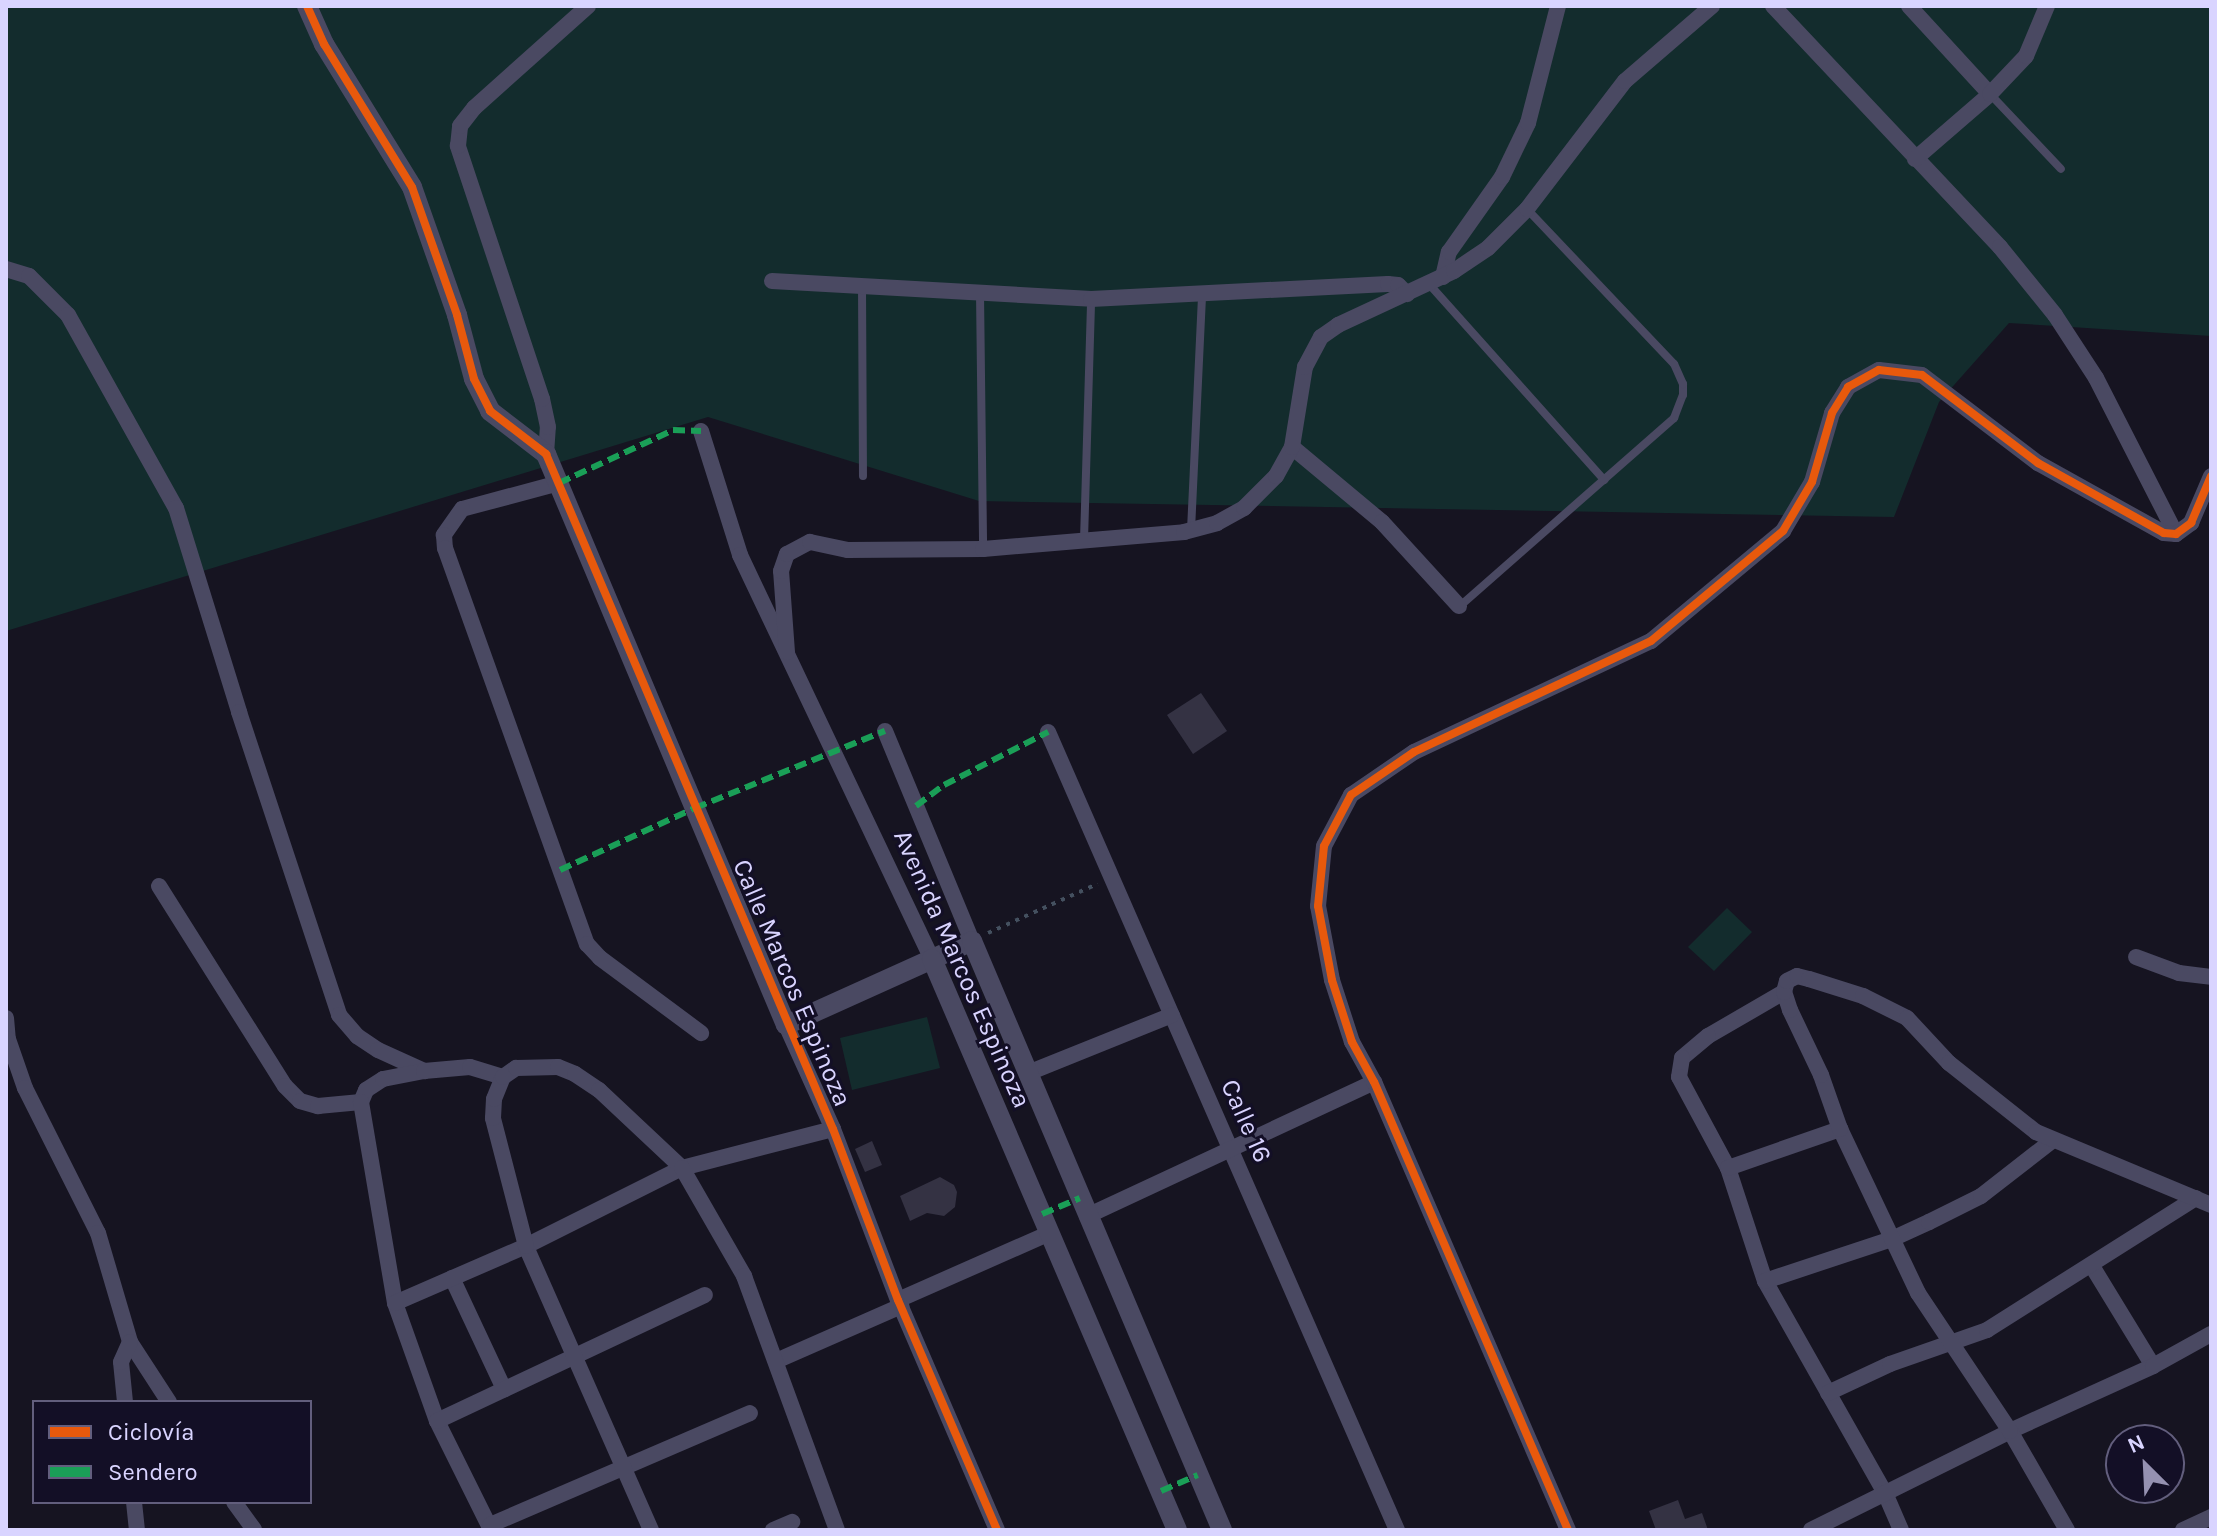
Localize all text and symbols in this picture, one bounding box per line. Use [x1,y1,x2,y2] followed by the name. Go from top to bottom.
[887,825,1037,1113] street label: Avenida Marcos Espinoza
[726,855,858,1111] street label: Calle Marcos Espinoza
[1214,1075,1278,1167] street label: Calle 16
[32,1400,312,1504] legend
[108,1418,195,1446] text: Ciclovía
[2105,1424,2185,1504] north arrow
[2124,1429,2149,1459] text: N
[108,1458,198,1486] text: Sendero

